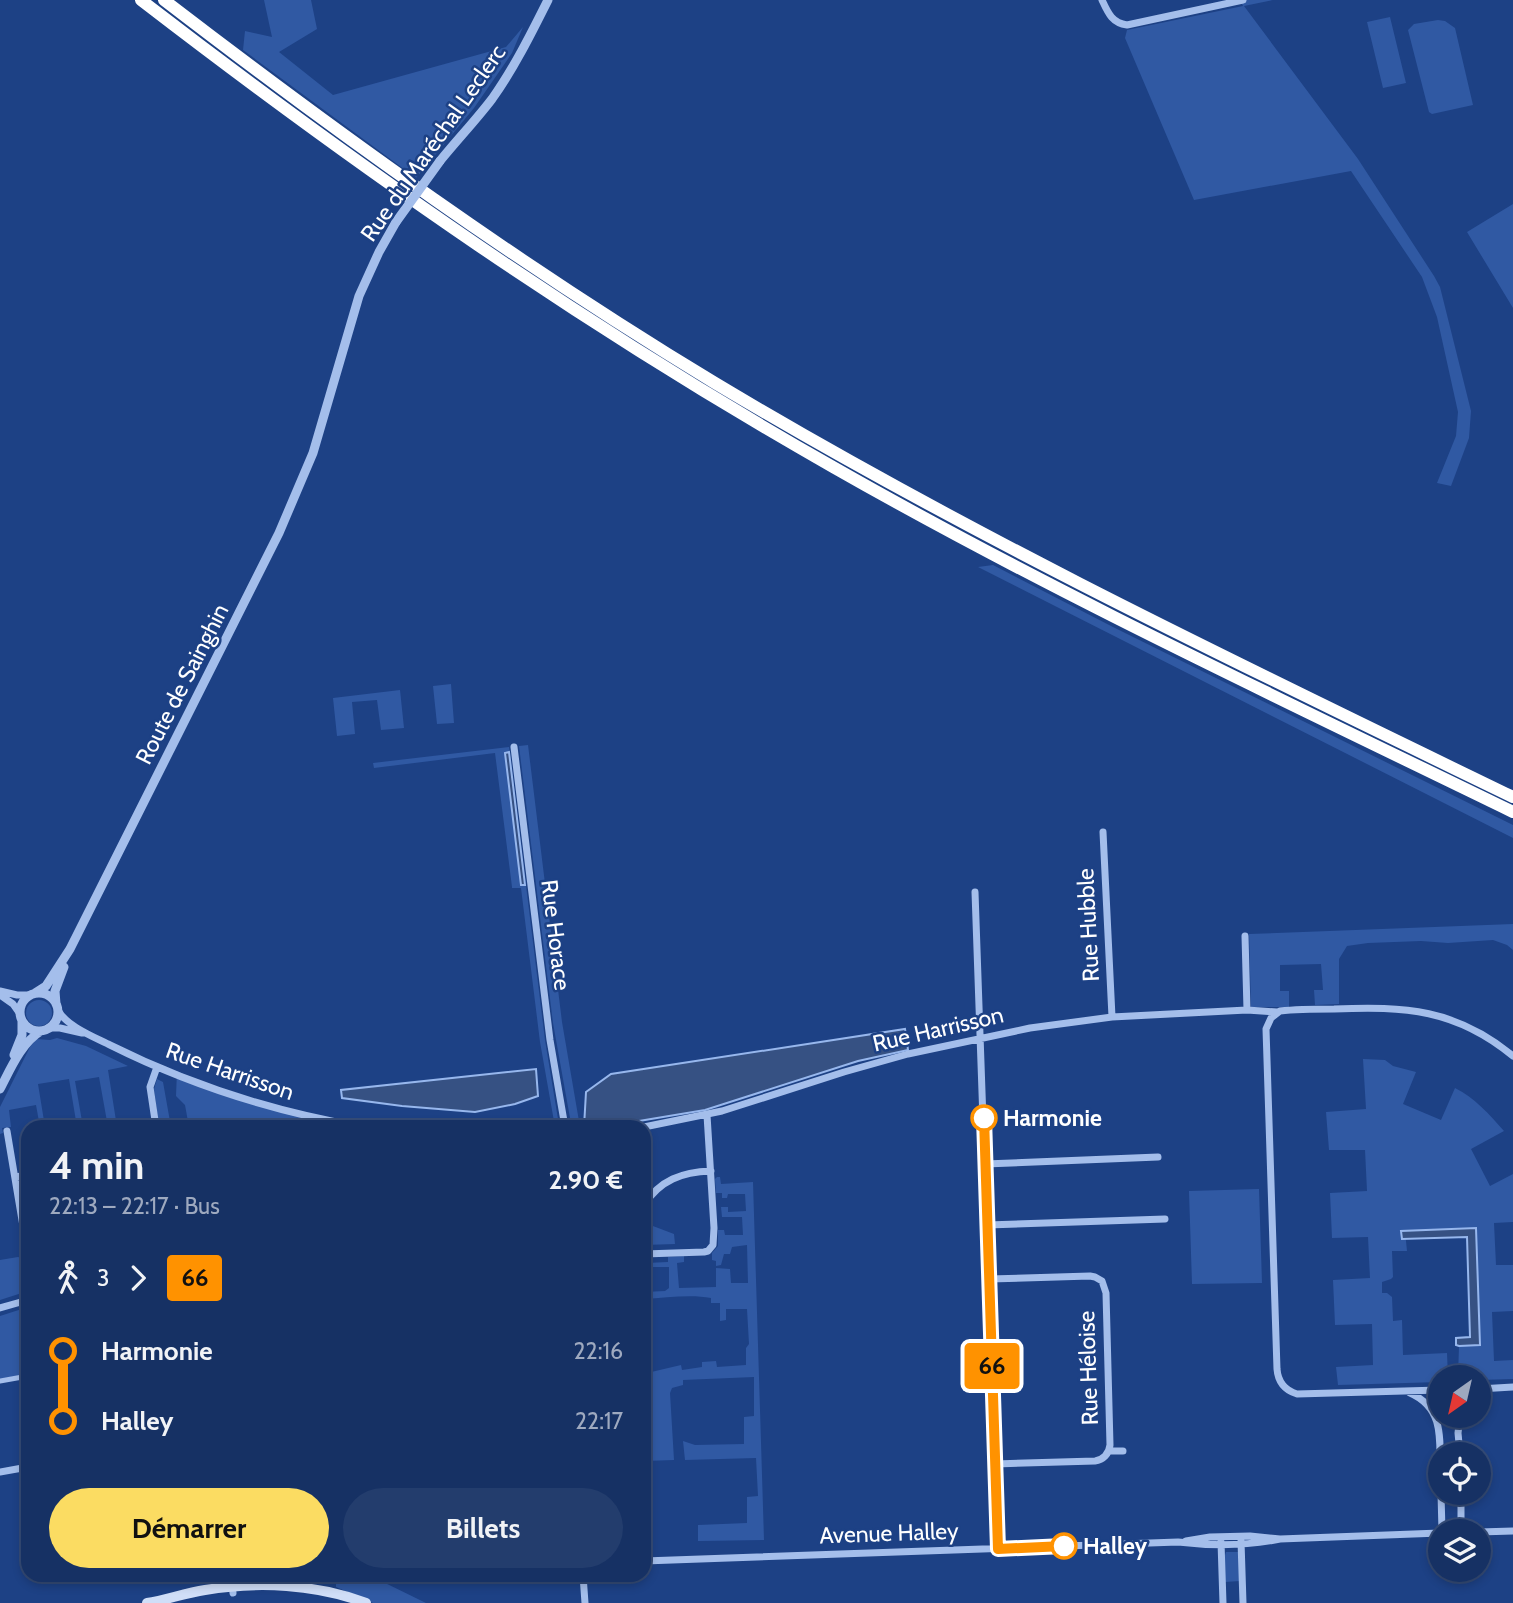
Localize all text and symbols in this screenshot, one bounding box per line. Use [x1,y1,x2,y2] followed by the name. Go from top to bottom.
[355,39,511,247] street label: Rue du Maréchal Leclerc
[130,599,234,769] street label: Route de Sainghin
[1071,868,1105,982] street label: Rue Hubble
[535,878,577,992] street label: Rue Horace
[870,1000,1006,1058] street label: Rue Harrisson
[162,1036,298,1106] street label: Rue Harrisson
[1003,1104,1102,1132] place label: Harmonie
[971,1105,997,1131] marker: Harmonie
[49,1142,144,1189] text: 4 min
[548,1164,623,1196] text: 2.90 €
[49,1192,220,1220] text: 22:13 – 22:17 · Bus
[49,1259,87,1297] icon: walk
[119,1259,157,1297] icon: forward
[181,1263,208,1292] text: 66
[97,1264,109,1292] text: 3
[1072,1310,1104,1426] street label: Rue Héloise
[101,1335,213,1367] text: Harmonie
[574,1337,623,1365] text: 22:16
[960,1343,1024,1389] line badge: 66
[979,1351,1005,1380] text: 66
[1428,1365,1491,1428] north arrow
[1428,1365,1491,1582] map controls
[101,1405,173,1437] text: Halley
[575,1407,623,1435] text: 22:17
[1428,1442,1491,1505] button: locate
[49,1488,329,1568] button: Démarrer
[343,1488,623,1568] button: Billets
[819,1517,959,1549] street label: Avenue Halley
[1428,1519,1491,1582] button: layers
[1083,1532,1148,1560] place label: Halley
[1051,1533,1077,1559] marker: Halley

